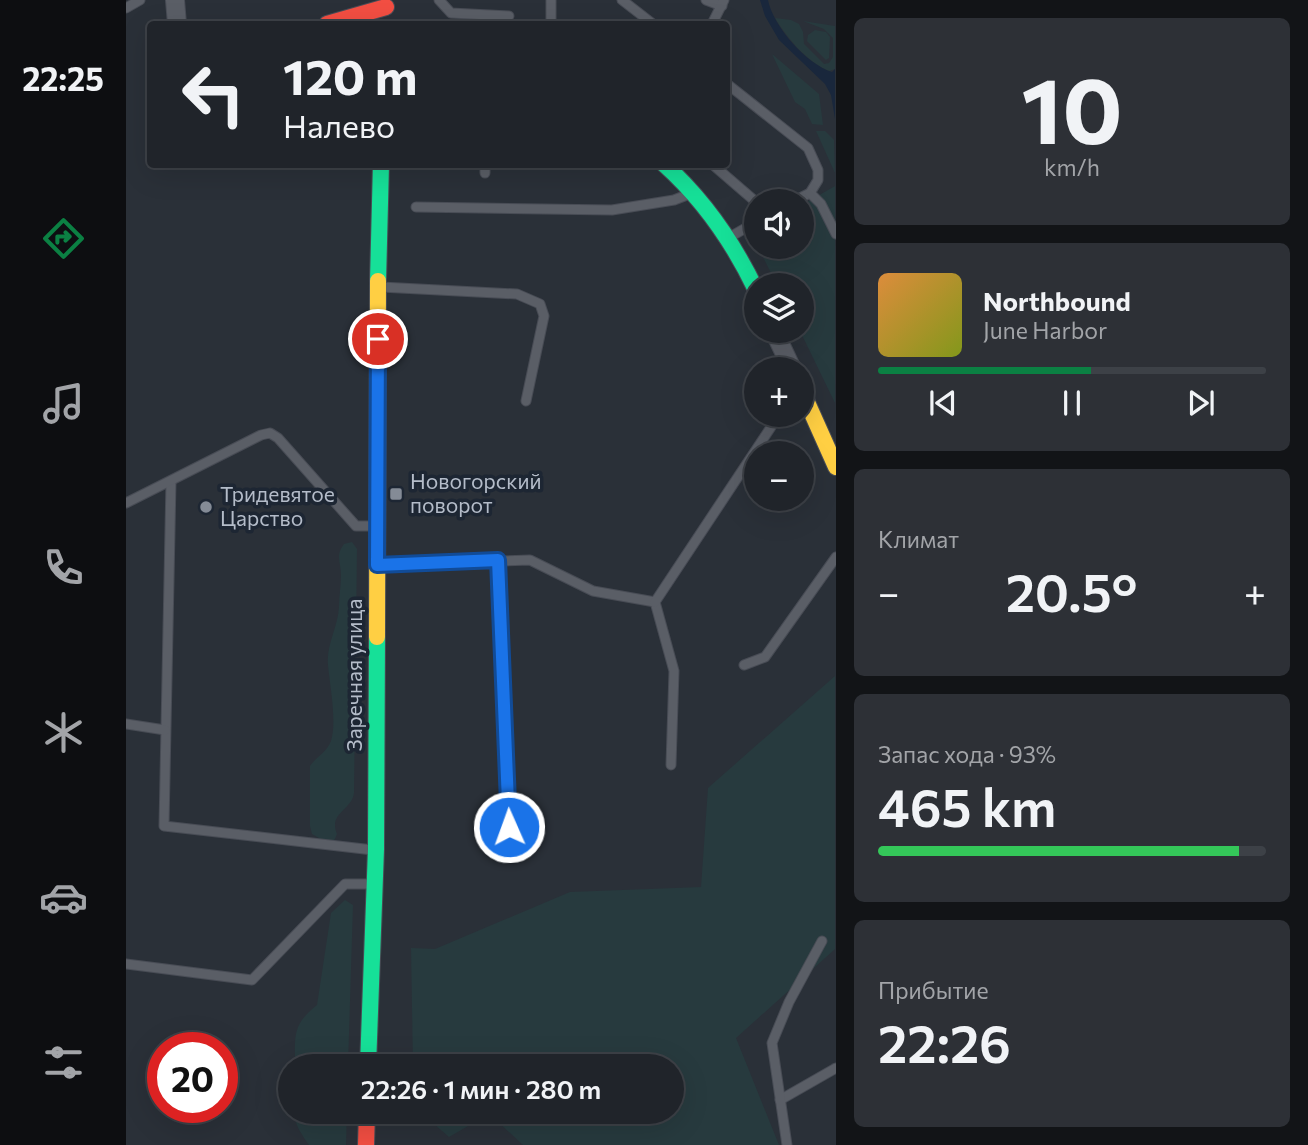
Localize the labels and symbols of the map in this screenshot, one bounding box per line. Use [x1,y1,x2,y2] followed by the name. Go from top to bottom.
[348,309,408,369] pin
[410,468,542,517] place label: Новогорский поворот
[220,481,335,530] place label: Тридевятое Царство
[388,486,404,502] marker: Новогорский поворот
[198,499,214,515] marker: Тридевятое Царство
[341,599,366,751] street label: Заречная улица
[472,790,546,864] position arrow
[147,1032,238,1123] speed limit sign: 20

